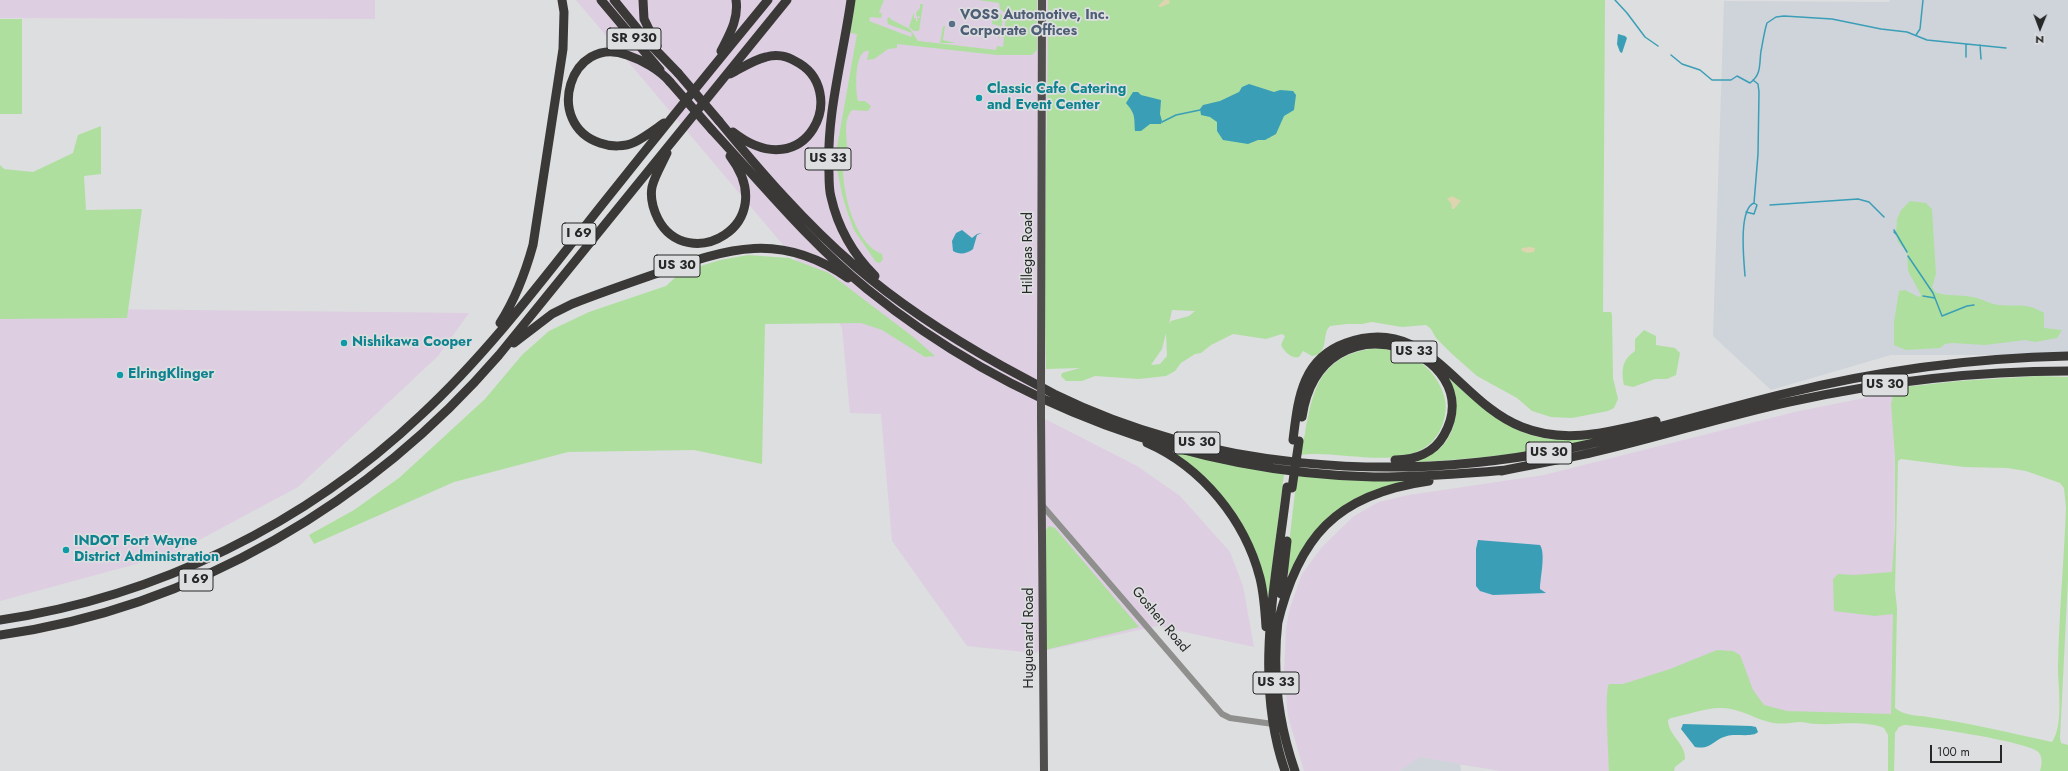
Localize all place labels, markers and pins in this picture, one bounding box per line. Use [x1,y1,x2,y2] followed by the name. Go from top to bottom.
[960,8,1109,40] place label: VOSS Automotive, Inc. Corporate Offices
[947,19,957,29] marker: VOSS Automotive, Inc. Corporate Offices
[987,82,1126,114] place label: Classic Cafe Catering and Event Center
[974,93,984,103] marker: Classic Cafe Catering and Event Center
[352,335,472,351] place label: Nishikawa Cooper
[339,338,349,348] marker: Nishikawa Cooper
[128,367,214,383] place label: ElringKlinger
[115,370,125,380] marker: ElringKlinger
[74,534,219,566] place label: INDOT Fort Wayne District Administration
[61,545,71,555] marker: INDOT Fort Wayne District Administration

